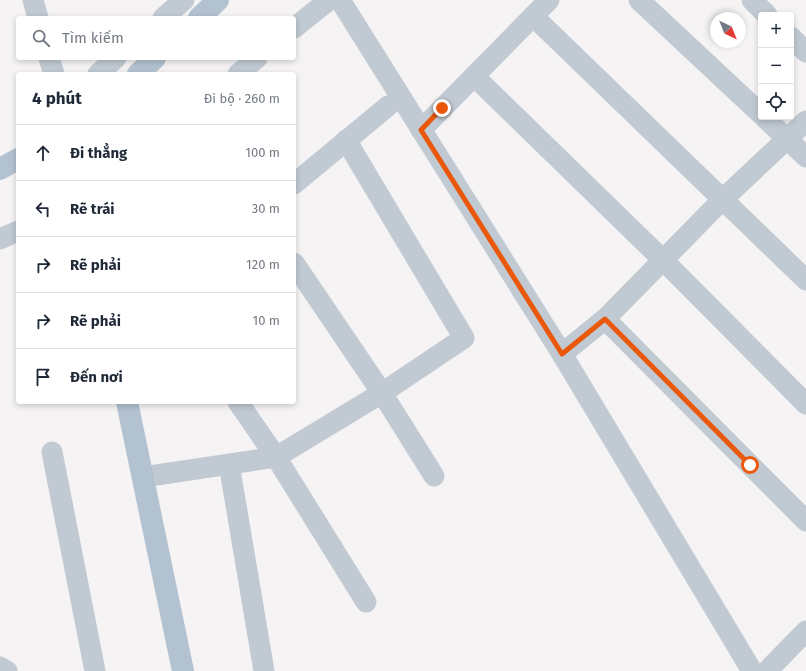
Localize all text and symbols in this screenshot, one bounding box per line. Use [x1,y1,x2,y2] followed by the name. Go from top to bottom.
[710,12,746,48] north arrow
[758,12,794,120] map controls
[758,12,794,48] button: +
[16,16,296,60] search box
[30,27,52,49] icon: search
[62,29,124,47] text: Tìm kiếm
[758,48,794,84] button: −
[758,84,794,120] button: locate
[32,88,82,109] text: 4 phút
[204,91,280,106] text: Đi bộ · 260 m
[433,99,451,117] route end
[32,142,54,164] icon: ahead
[70,144,127,162] text: Đi thẳng
[245,145,280,160] text: 100 m
[32,198,54,220] icon: left
[70,200,115,218] text: Rẽ trái
[252,201,280,216] text: 30 m
[32,254,54,276] icon: right
[70,256,121,274] text: Rẽ phải
[246,257,280,272] text: 120 m
[32,310,54,332] icon: right
[70,312,121,330] text: Rẽ phải
[253,313,280,328] text: 10 m
[32,366,54,388] icon: arrive
[70,368,123,386] text: Đến nơi
[741,456,759,474] route start

